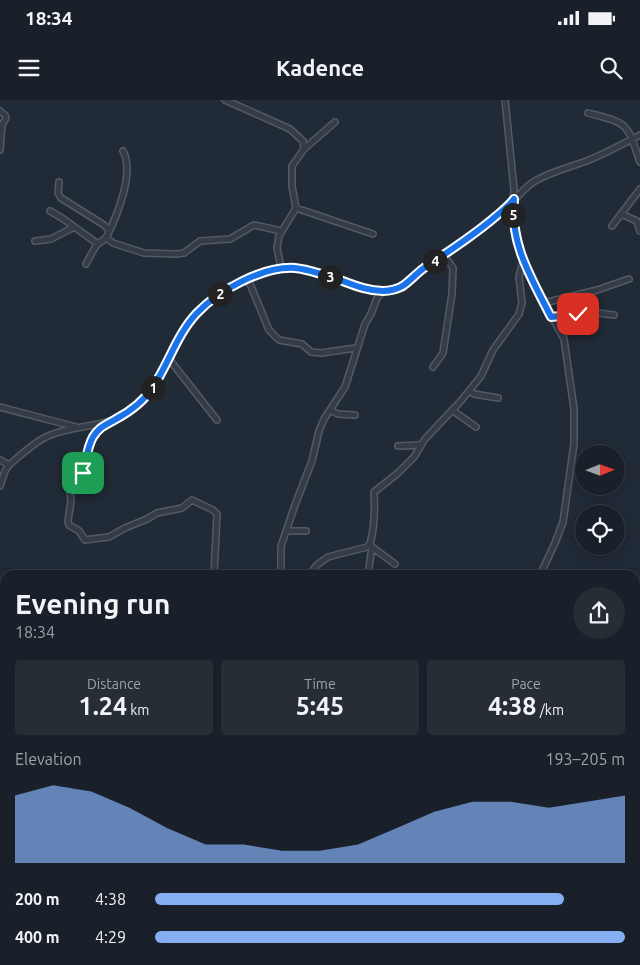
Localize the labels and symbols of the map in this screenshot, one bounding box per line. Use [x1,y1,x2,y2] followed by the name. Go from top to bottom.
[500,202,526,228] pin: 5
[422,248,448,274] pin: 4
[318,264,342,290] pin: 3
[208,282,232,306] pin: 2
[557,293,599,335] pin
[140,376,166,400] pin: 1
[575,445,625,495] north arrow
[62,452,104,494] pin

